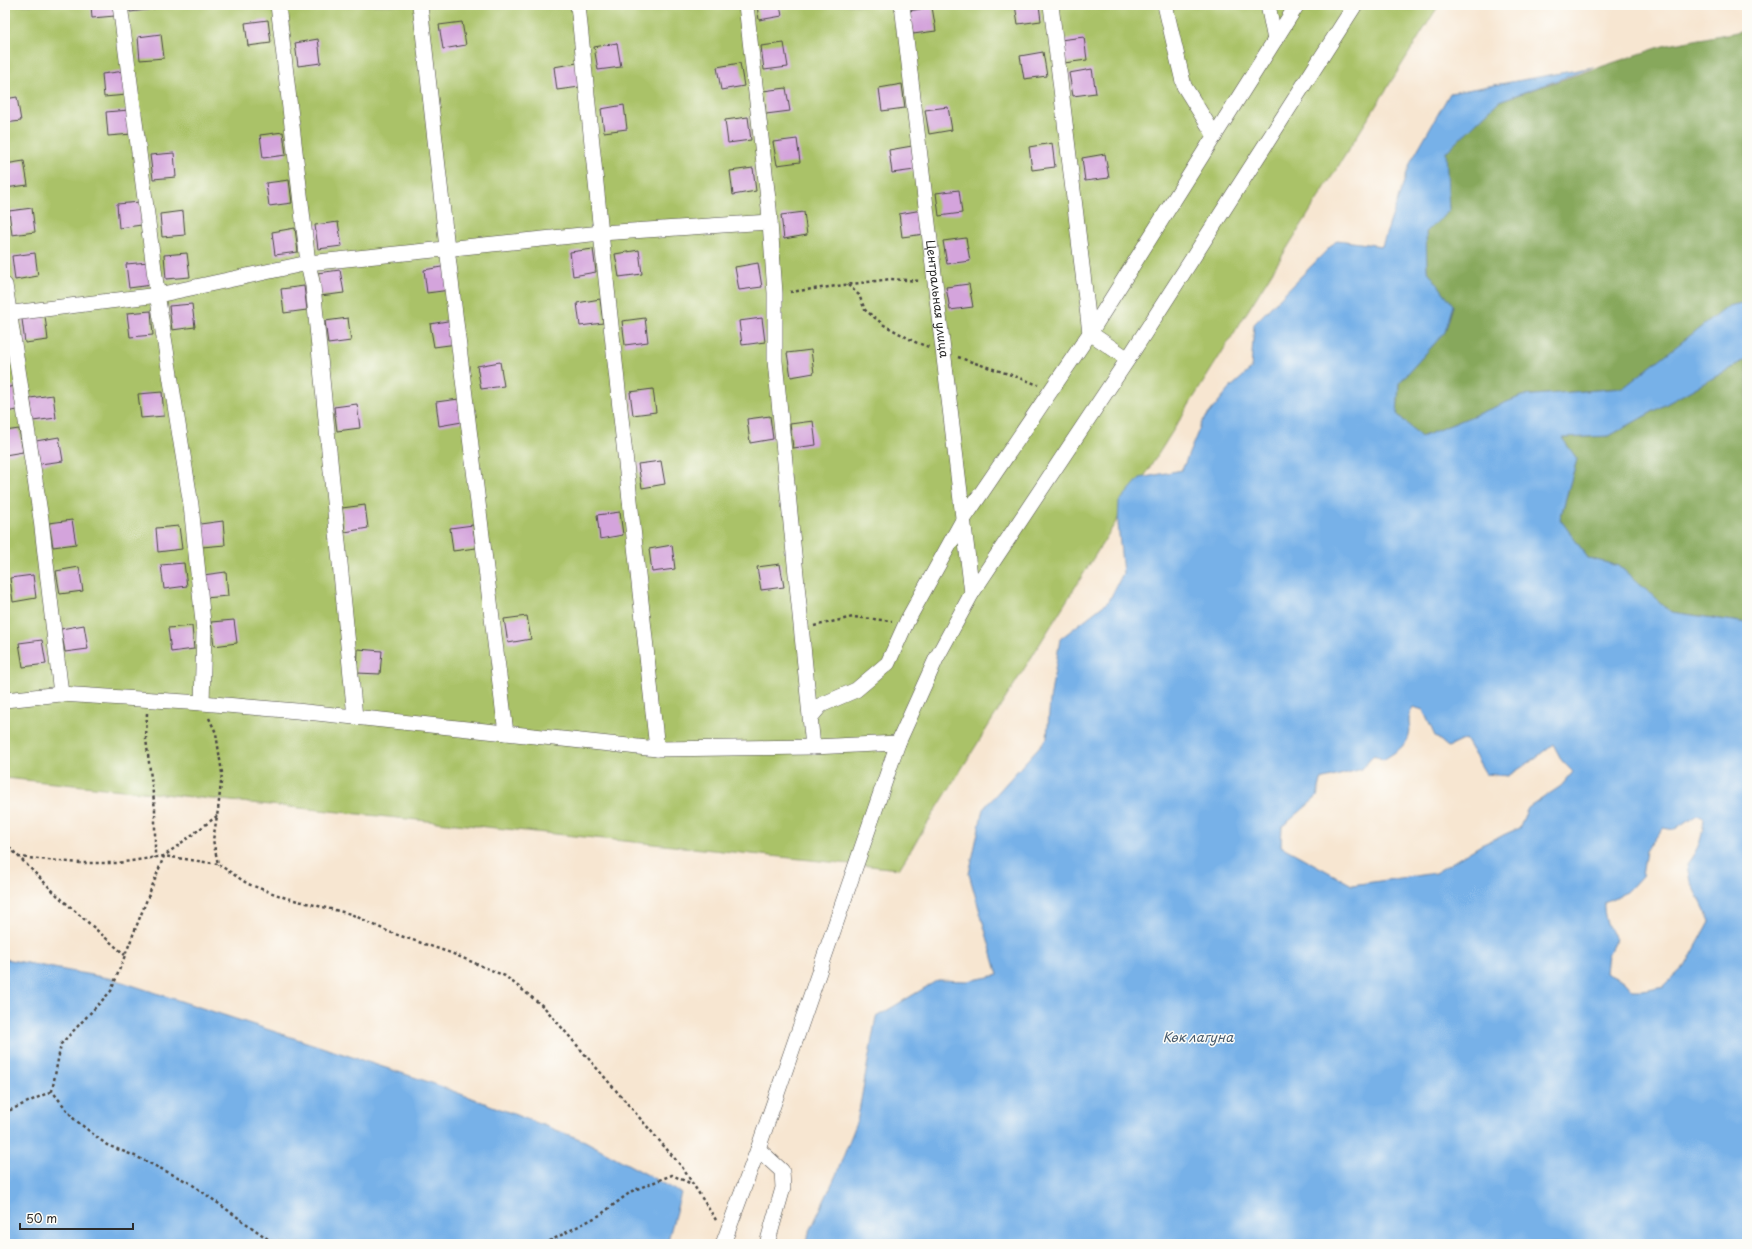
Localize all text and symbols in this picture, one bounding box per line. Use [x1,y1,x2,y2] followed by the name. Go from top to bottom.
[922,239,954,359] street label: Центральная улица
[1163,1027,1234,1046] water label: Көк лагуна
[20,1205,133,1231] scale bar
[26,1209,57,1227] text: 50 m

